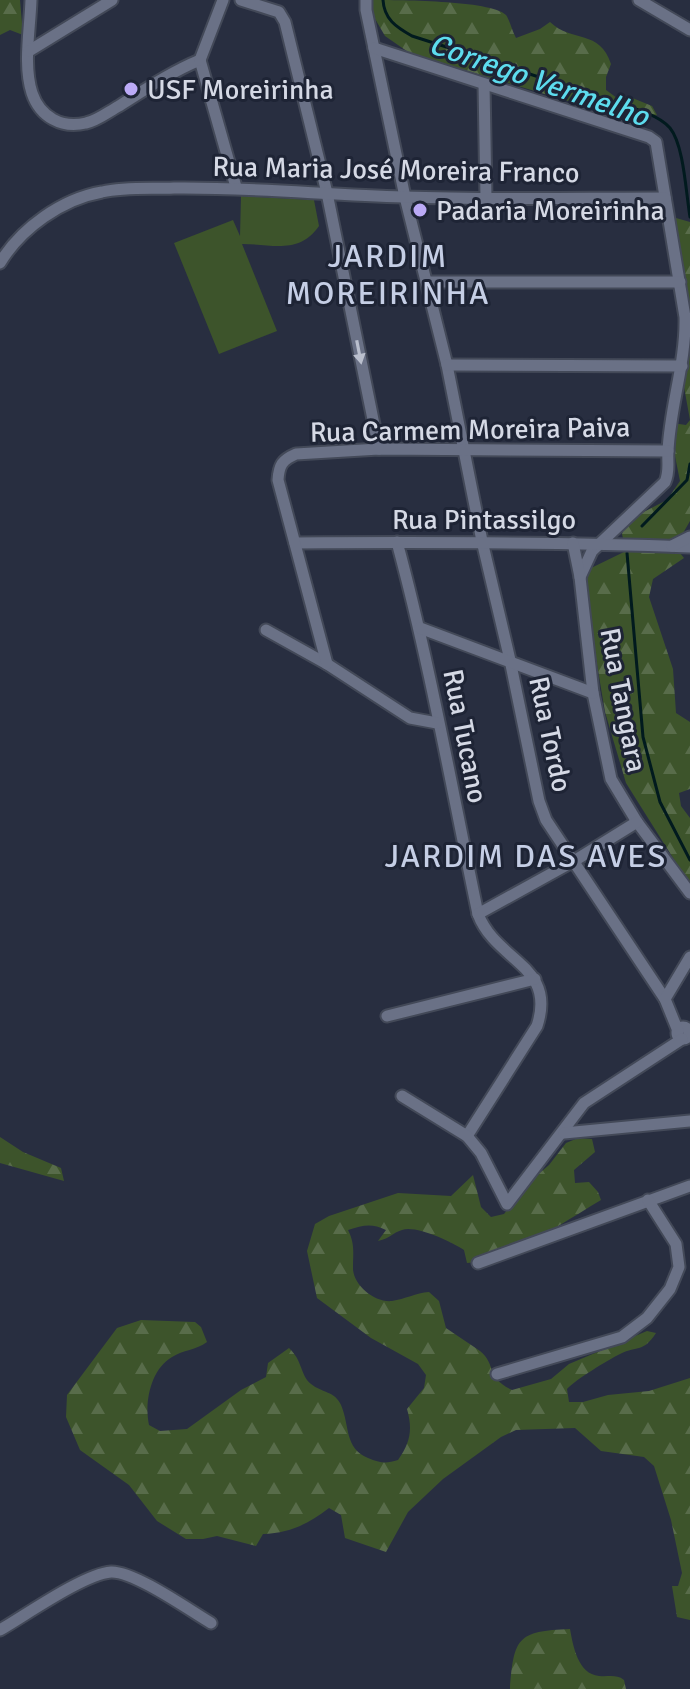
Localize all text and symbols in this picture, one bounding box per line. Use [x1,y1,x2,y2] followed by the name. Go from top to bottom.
[424,26,655,136] water label: Corrego Vermelho
[147,73,334,107] place label: USF Moreirinha
[122,80,140,98] marker: USF Moreirinha
[212,150,580,190] street label: Rua Maria José Moreira Franco
[436,194,665,228] place label: Padaria Moreirinha
[411,201,429,219] marker: Padaria Moreirinha
[285,237,491,313] district label: JARDIM MOREIRINHA
[353,340,366,365] one-way arrow
[309,410,631,450] street label: Rua Carmem Moreira Paiva
[392,503,576,537] street label: Rua Pintassilgo
[592,625,654,775] street label: Rua Tangara
[435,666,495,806] street label: Rua Tucano
[521,673,579,795] street label: Rua Tordo
[385,837,667,876] district label: JARDIM DAS AVES

